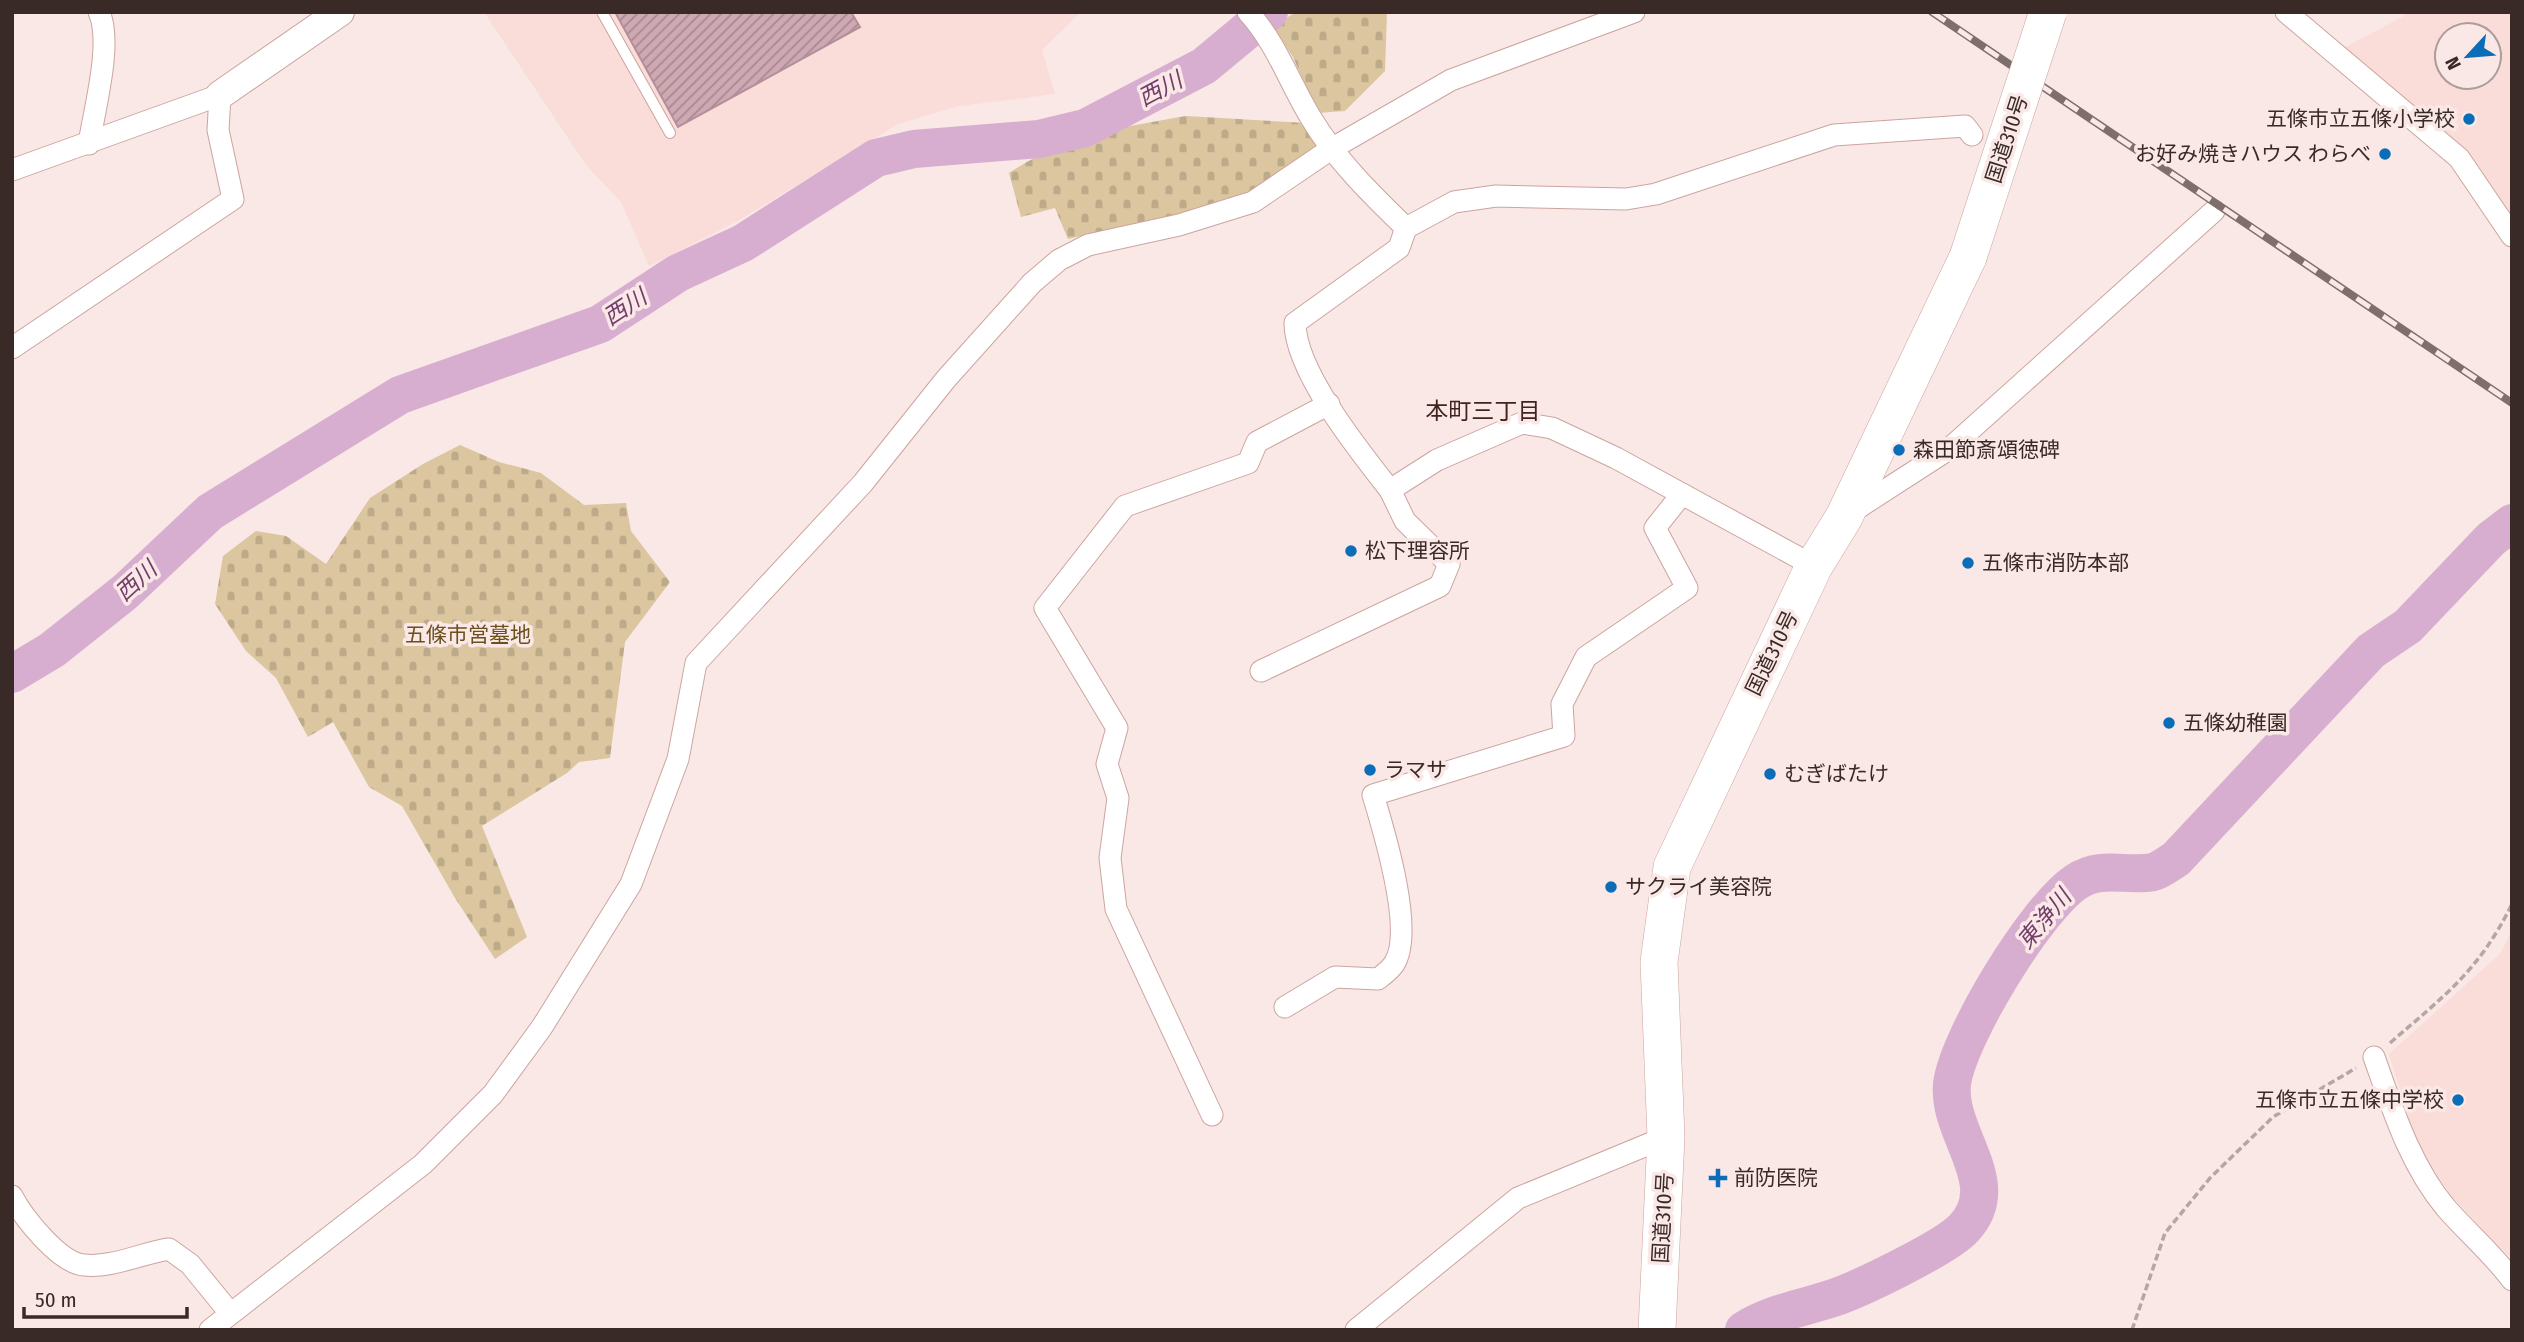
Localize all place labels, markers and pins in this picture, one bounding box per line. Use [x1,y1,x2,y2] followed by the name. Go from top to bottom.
[2266,106,2455,132] place label: 五條市立五條小学校
[2461,111,2477,127] marker: 五條市立五條小学校
[2135,141,2371,167] place label: お好み焼きハウス わらべ
[2377,146,2393,162] marker: お好み焼きハウス わらべ
[1913,437,2060,463] place label: 森田節斎頌徳碑
[1891,442,1907,458] marker: 森田節斎頌徳碑
[1365,538,1470,564] place label: 松下理容所
[1343,543,1359,559] marker: 松下理容所
[1982,550,2129,576] place label: 五條市消防本部
[1960,555,1976,571] marker: 五條市消防本部
[2183,710,2288,736] place label: 五條幼稚園
[2161,715,2177,731] marker: 五條幼稚園
[1384,757,1447,783] place label: ラマサ
[1784,761,1889,787] place label: むぎばたけ
[1362,762,1378,778] marker: ラマサ
[1762,766,1778,782] marker: むぎばたけ
[1625,874,1772,900] place label: サクライ美容院
[1603,879,1619,895] marker: サクライ美容院
[2255,1087,2444,1113] place label: 五條市立五條中学校
[2450,1092,2466,1108] marker: 五條市立五條中学校
[1734,1165,1818,1191] place label: 前防医院
[1708,1168,1728,1188] marker: 前防医院

